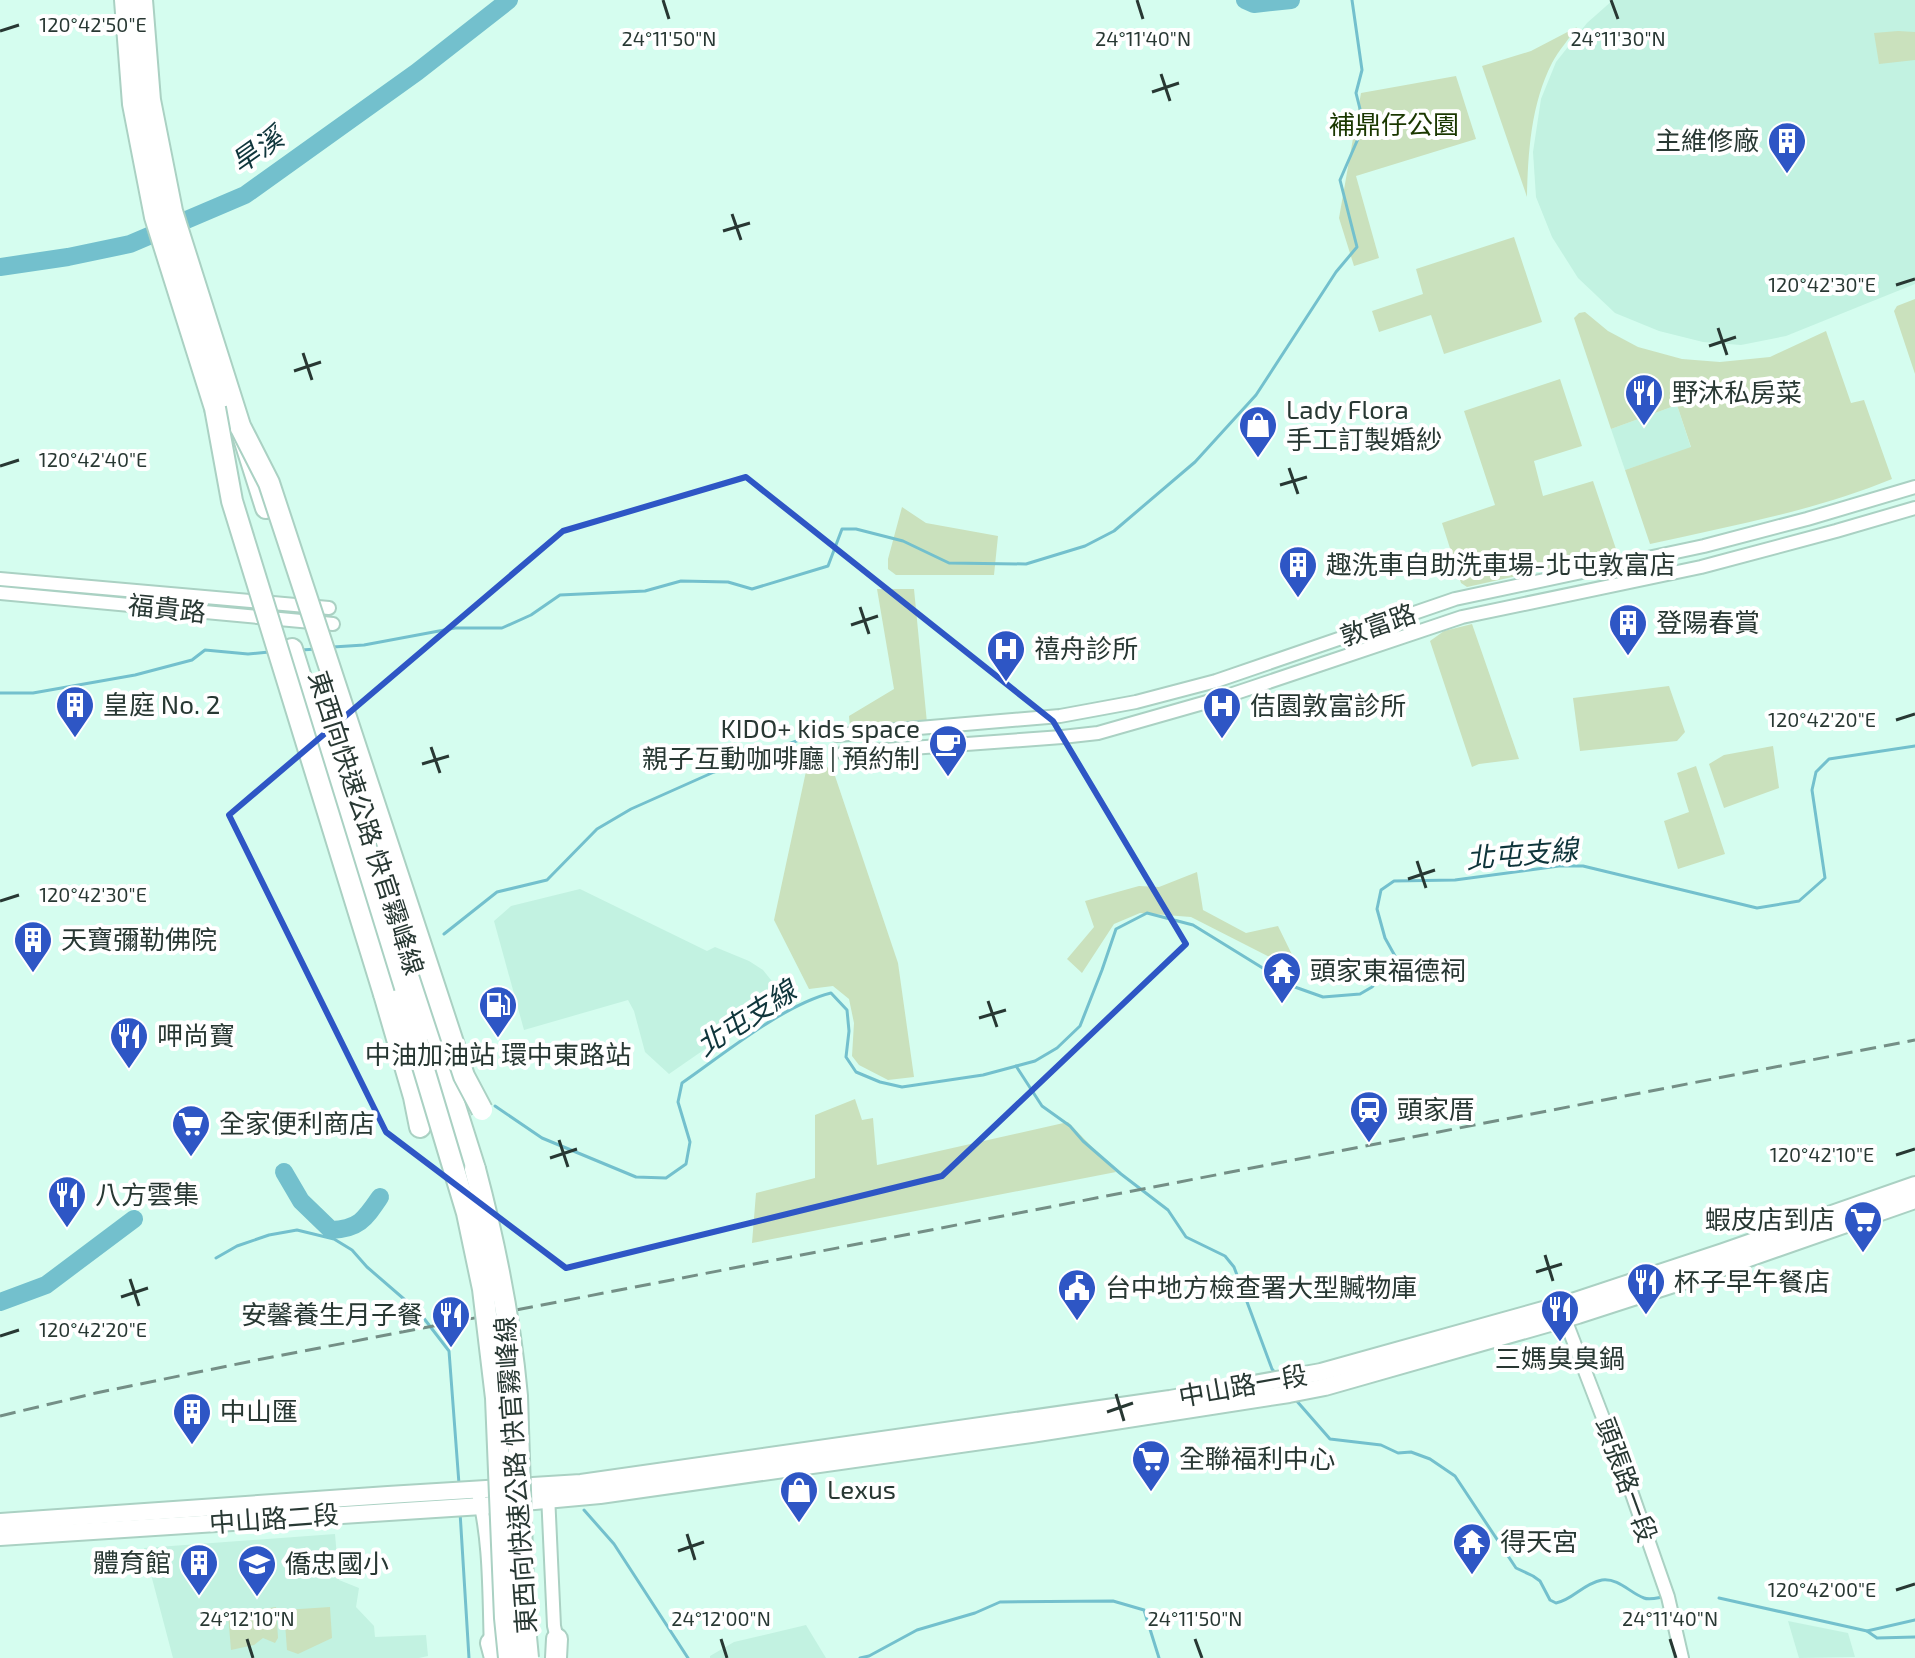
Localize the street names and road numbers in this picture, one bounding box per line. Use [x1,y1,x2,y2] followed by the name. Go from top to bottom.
[127,588,208,627] street label: 福貴路
[1336,596,1419,651] street label: 敦富路
[304,667,431,978] street label: 東西向快速公路 快官霧峰線
[488,1316,541,1635] street label: 東西向快速公路 快官霧峰線
[1176,1358,1309,1411] street label: 中山路一段
[1591,1413,1664,1546] street label: 頭張路一段
[208,1498,340,1538] street label: 中山路二段

